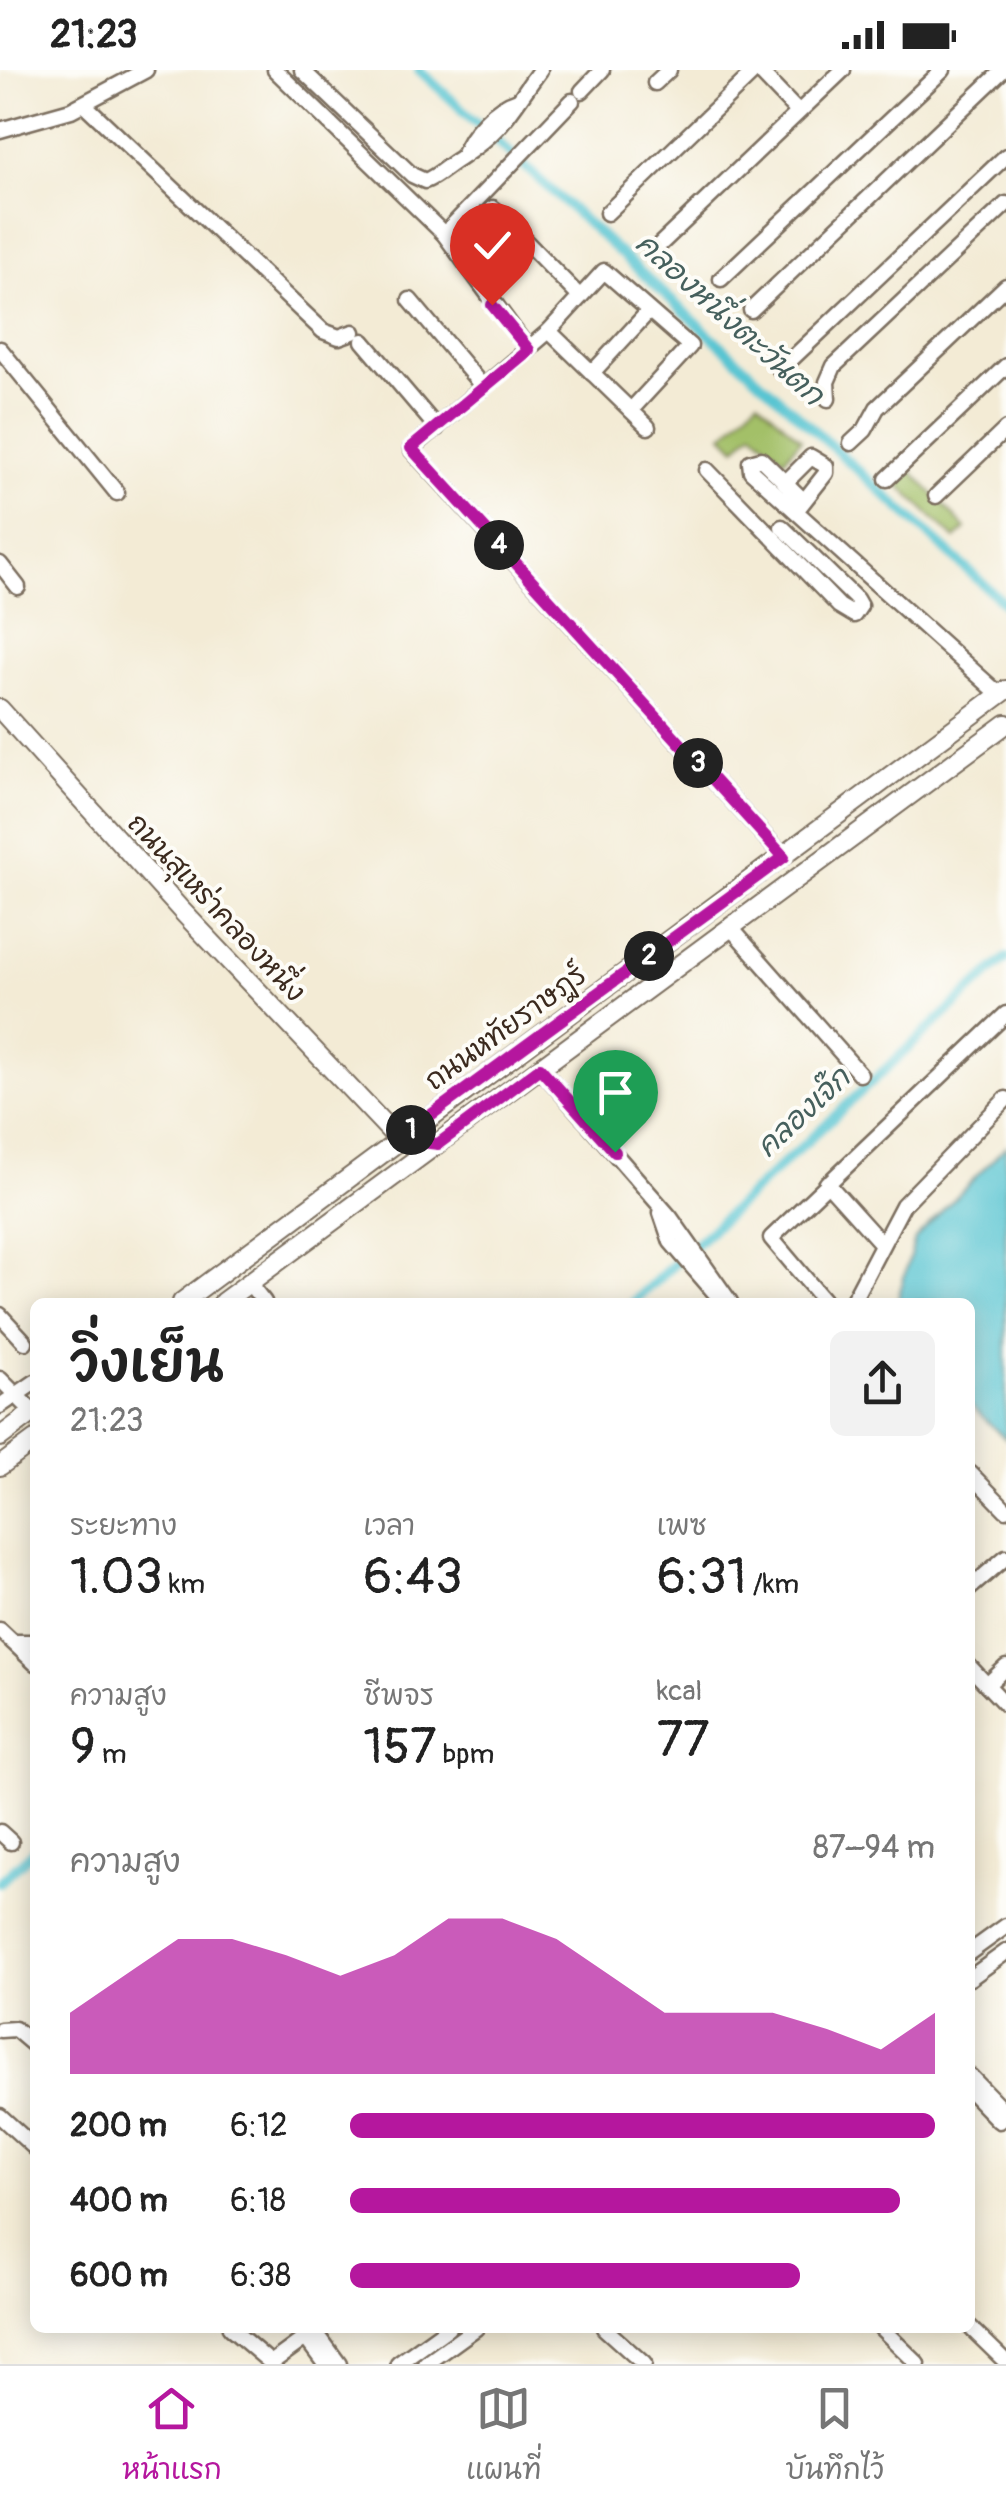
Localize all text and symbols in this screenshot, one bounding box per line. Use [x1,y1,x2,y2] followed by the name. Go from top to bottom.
[50,11,138,59] text: 21:23
[450,203,535,306] pin
[465,218,520,273] icon: check
[628,219,838,415] water label: คลองหนึ่งตะวันตก
[474,520,524,570] pin: 4
[491,527,507,562] text: 4
[673,738,723,788] pin: 3
[690,745,706,780] text: 3
[118,800,319,1011] street label: ถนนสุเหร่าคลองหนึ่ง
[624,931,674,981] pin: 2
[641,938,657,973] text: 2
[417,955,594,1099] street label: ถนนหทัยราษฎร์
[573,1050,658,1153] pin
[748,1058,859,1165] water label: คลองเจ๊ก
[588,1065,643,1120] icon: arrive
[386,1105,436,1155] pin: 1
[406,1112,416,1147] text: 1
[70,1329,224,1398] text: วิ่งเย็น
[830,1331,935,1436] button: share
[70,1401,144,1441] text: 21:23
[70,1509,177,1544] text: ระยะทาง
[363,1509,415,1544] text: เวลา
[657,1509,707,1544] text: เพซ
[70,1546,163,1609] text: 1.03
[363,1546,463,1609] text: 6:43
[657,1546,747,1609] text: 6:31
[163,1567,205,1602] text: km
[747,1567,799,1602] text: /km
[657,1674,702,1709] text: kcal
[70,1679,167,1714] text: ความสูง
[363,1679,434,1714] text: ชีพจร
[657,1709,710,1772] text: 77
[70,1716,96,1779] text: 9
[363,1716,436,1779] text: 157
[96,1737,127,1772] text: m
[436,1737,494,1772] text: bpm
[813,1828,935,1868] text: 87–94 m
[70,1842,181,1882] text: ความสูง
[70,2106,167,2146] text: 200 m
[230,2106,288,2146] text: 6:12
[70,2181,168,2221] text: 400 m
[230,2181,286,2221] text: 6:18
[70,2256,168,2296] text: 600 m
[230,2256,291,2296] text: 6:38
[122,2381,222,2490] tab: หน้าแรก
[466,2381,542,2490] tab: แผนที่
[786,2381,884,2490] tab: บันทึกไว้

